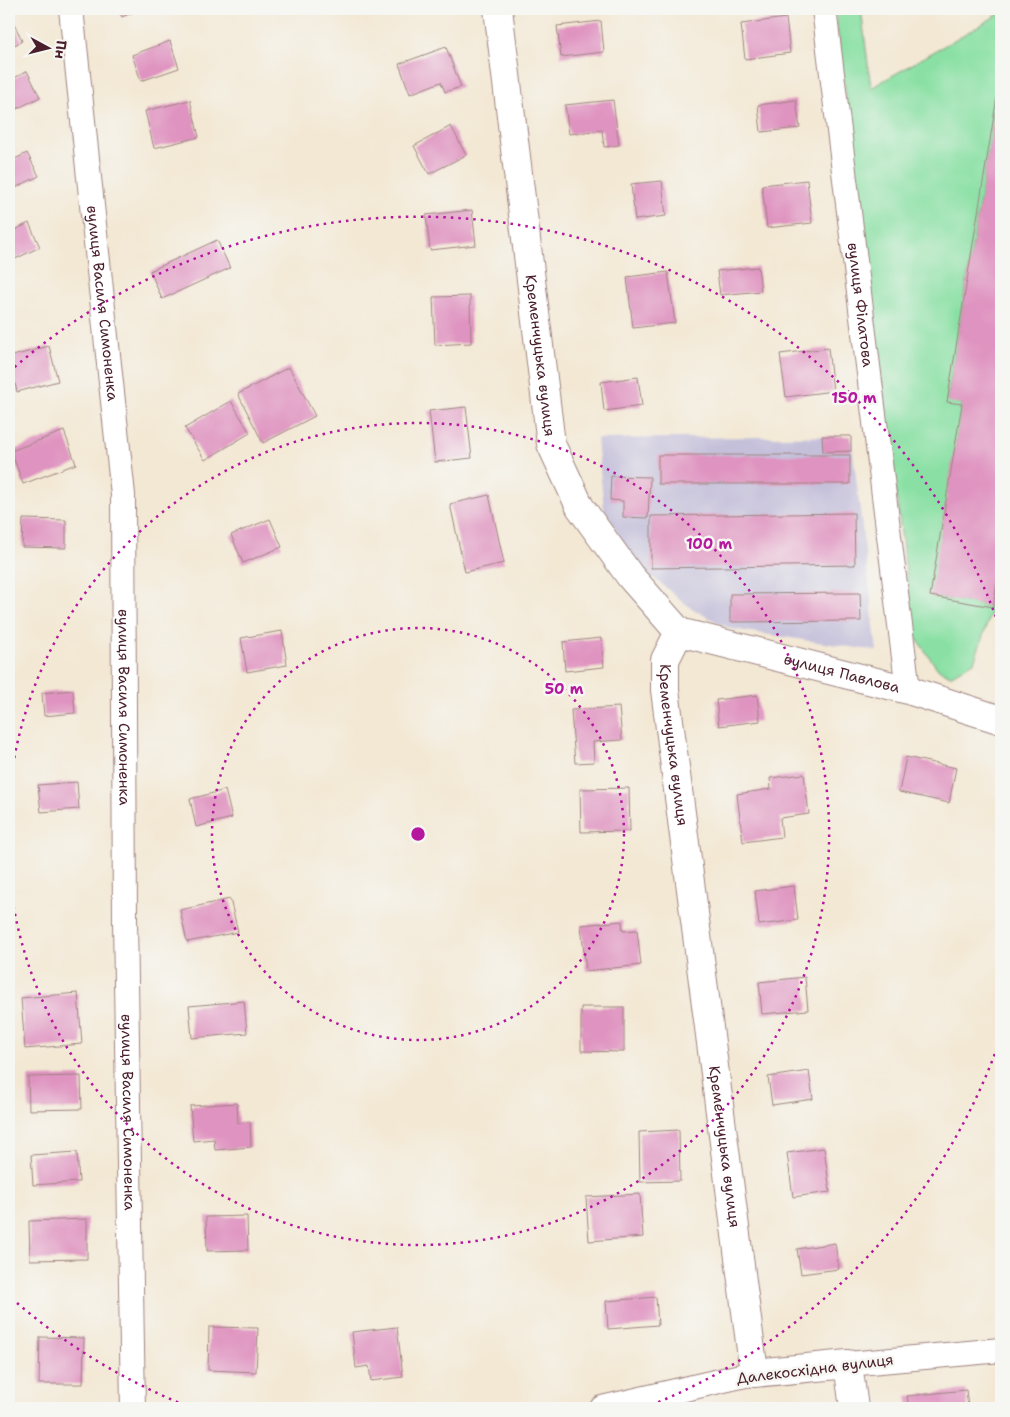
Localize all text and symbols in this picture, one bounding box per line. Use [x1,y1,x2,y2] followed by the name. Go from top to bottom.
[22,22,72,72] north arrow
[51,39,71,60] text: Пн
[82,204,123,403] street label: вулиця Василя Симоненка
[843,241,878,369] street label: вулиця Філатова
[520,273,560,438] street label: Кременчуцька вулиця
[831,388,877,408] text: 150 m
[686,534,732,554] text: 100 m
[114,609,134,806] street label: вулиця Василя Симоненка
[782,649,903,698] street label: вулиця Павлова
[655,664,693,827] street label: Кременчуцька вулиця
[545,679,584,699] text: 50 m
[409,825,427,843] centre of rings
[117,1014,140,1211] street label: вулиця Василя Симоненка
[704,1065,745,1229] street label: Кременчуцька вулиця
[735,1349,895,1389] street label: Далекосхідна вулиця

